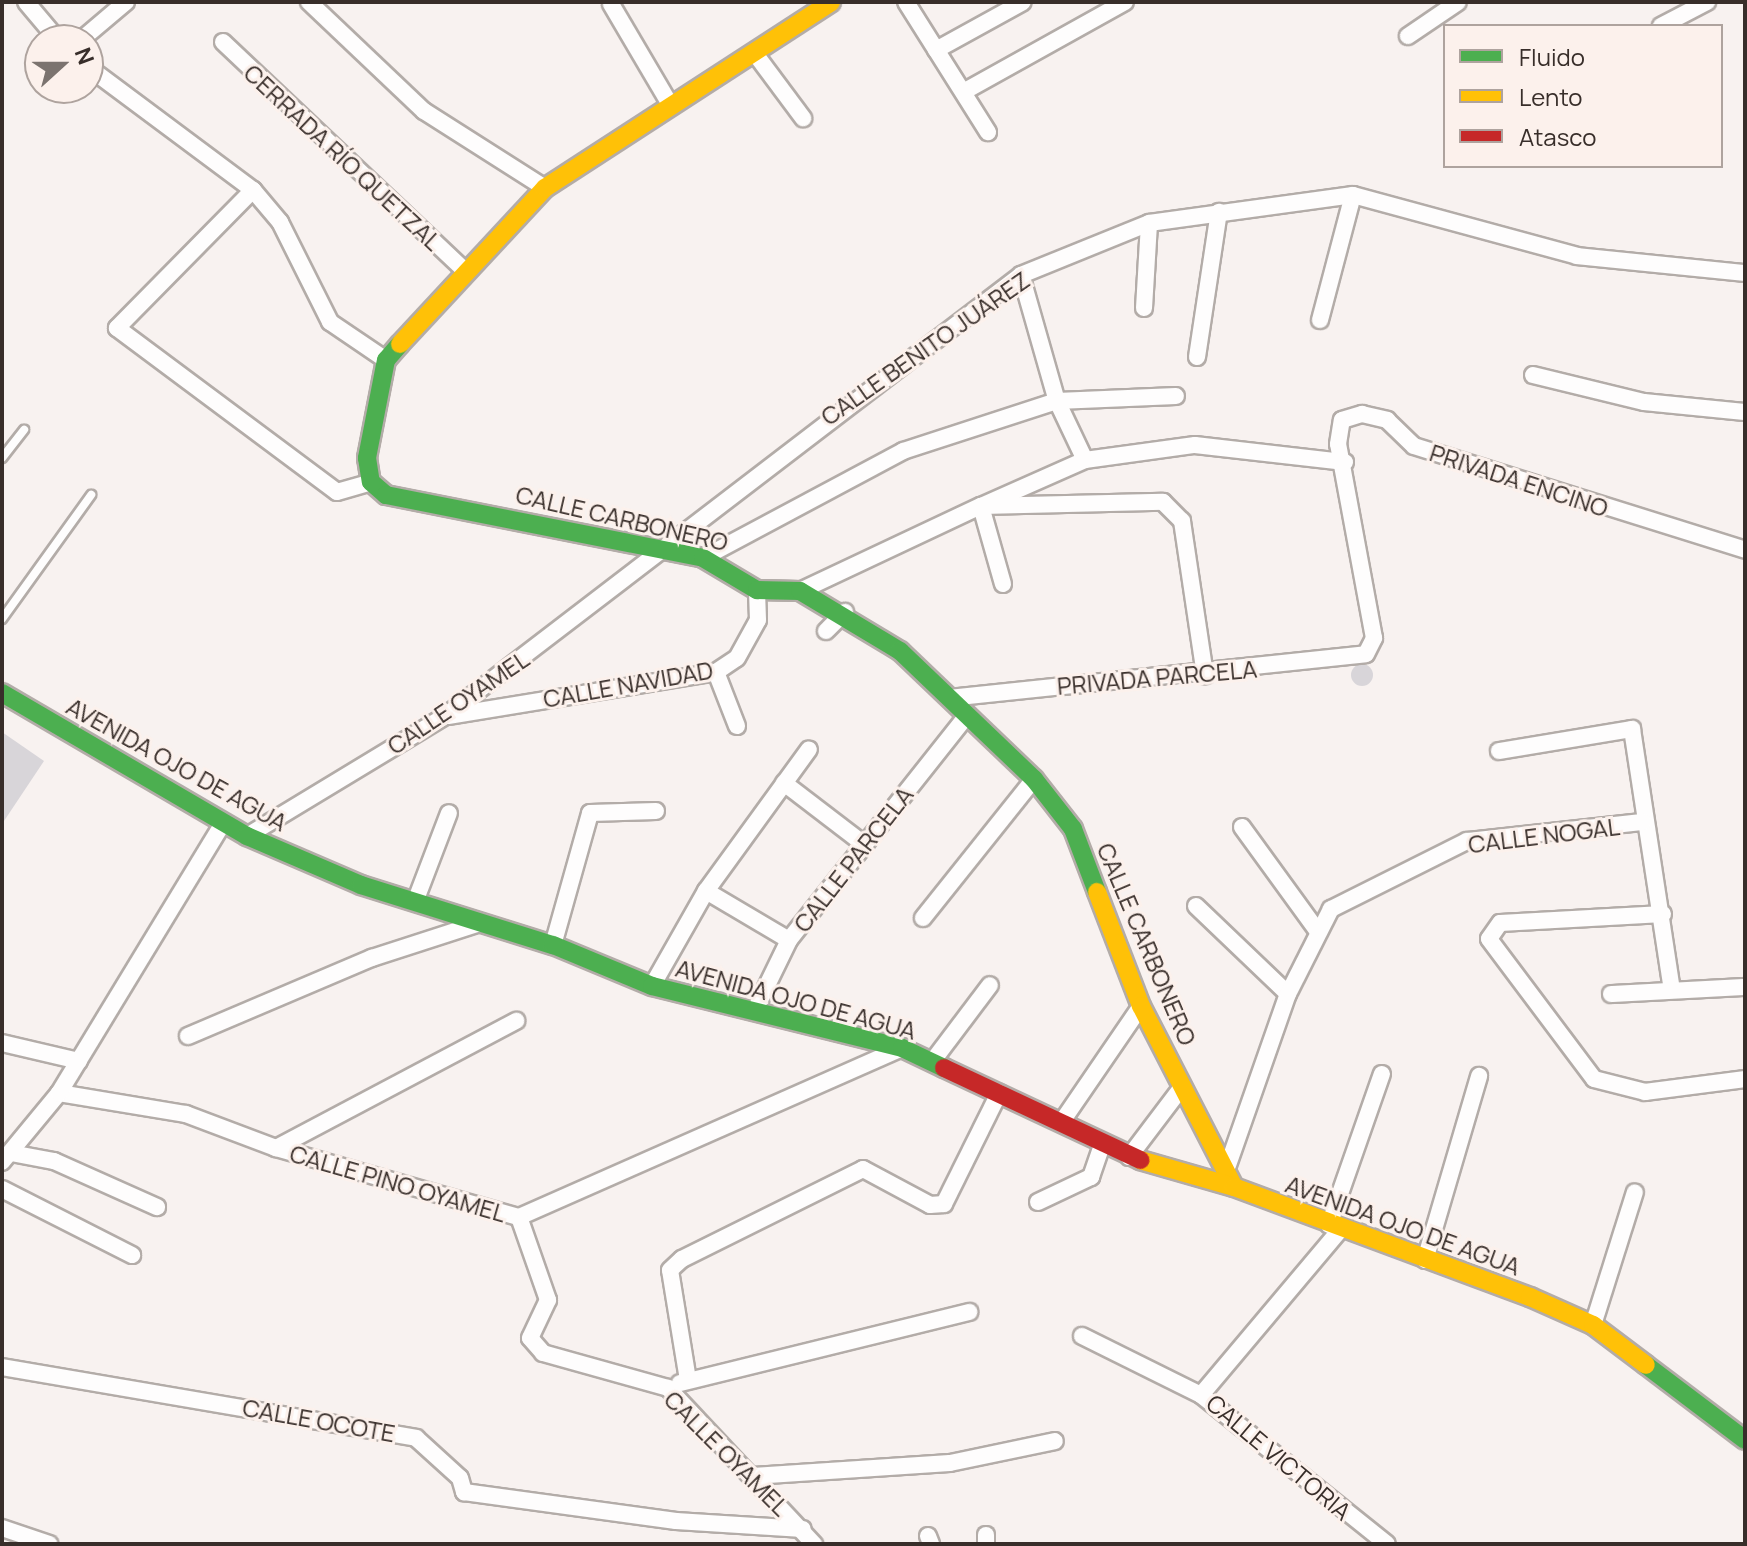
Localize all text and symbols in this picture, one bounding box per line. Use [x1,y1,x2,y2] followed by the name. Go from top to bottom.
[24,24,104,104] north arrow
[1443,24,1723,168] legend
[1519,40,1585,73] text: Fluido
[68,43,101,69] text: N
[238,58,448,256] street label: CERRADA RÍO QUETZAL
[1519,80,1583,113] text: Lento
[1519,120,1596,153] text: Atasco
[815,265,1035,431] street label: CALLE BENITO JUÁREZ
[1426,438,1612,522] street label: PRIVADA ENCINO
[513,480,731,556] street label: CALLE CARBONERO
[382,644,534,760] street label: CALLE OYAMEL
[1056,654,1258,700] street label: PRIVADA PARCELA
[541,655,715,713] street label: CALLE NAVIDAD
[62,691,292,837] street label: AVENIDA OJO DE AGUA
[787,781,919,937] street label: CALLE PARCELA
[1467,811,1621,859] street label: CALLE NOGAL
[1091,839,1203,1049] street label: CALLE CARBONERO
[673,953,919,1045] street label: AVENIDA OJO DE AGUA
[287,1138,509,1228] street label: CALLE PINO OYAMEL
[1282,1169,1524,1281] street label: AVENIDA OJO DE AGUA
[659,1385,795,1521] street label: CALLE OYAMEL
[1201,1388,1357,1526] street label: CALLE VICTORIA
[241,1392,397,1448] street label: CALLE OCOTE

